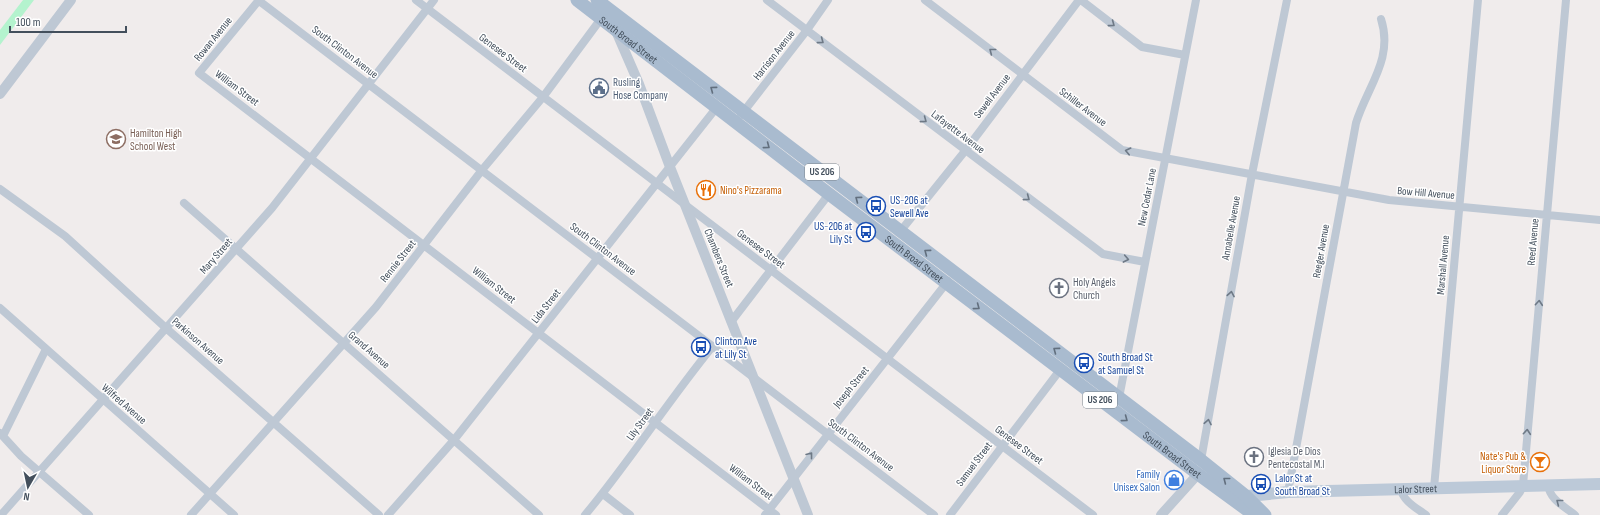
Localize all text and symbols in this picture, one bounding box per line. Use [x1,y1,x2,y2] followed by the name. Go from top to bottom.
[10,8,126,34] scale bar
[597,13,661,67] street label: South Broad Street
[191,14,235,64] street label: Rowan Avenue
[16,15,41,30] text: 100 m
[1107,19,1114,26] one-way arrow
[309,23,381,81] street label: South Clinton Avenue
[750,27,798,83] street label: Harrison Avenue
[476,31,530,76] street label: Genesee Street
[816,36,823,43] one-way arrow
[989,48,996,55] one-way arrow
[212,67,262,109] street label: William Street
[971,71,1013,121] street label: Sewell Avenue
[613,76,669,102] place label: Rusling Hose Company
[588,77,610,99] public building icon: Rusling Hose Company
[1057,85,1109,129] street label: Schiller Avenue
[710,86,717,93] one-way arrow
[929,108,987,156] street label: Lafayette Avenue
[919,115,926,122] one-way arrow
[130,127,182,153] place label: Hamilton High School West
[105,128,127,150] school or university icon: Hamilton High School West
[763,141,770,148] one-way arrow
[1124,147,1131,156] one-way arrow
[805,164,839,180] road number: US 206
[1135,167,1159,227] street label: New Cedar Lane
[695,179,717,201] restaurant icon: Nino's Pizzarama
[720,184,782,197] place label: Nino's Pizzarama
[1397,184,1455,202] street label: Bow Hill Avenue
[1023,193,1030,200] one-way arrow
[890,194,929,220] place label: US-206 at Sewell Ave
[865,195,887,217] bus stop icon: US-206 at Sewell Ave
[1219,195,1243,262] street label: Annabelle Avenue
[856,197,863,204] one-way arrow
[1524,218,1542,266] street label: Reed Avenue
[567,220,639,278] street label: South Clinton Avenue
[814,220,853,246] place label: US-206 at Lily St
[855,221,877,243] bus stop icon: US-206 at Lily St
[1310,223,1332,279] street label: Reeger Avenue
[701,227,737,290] street label: Chambers Street
[734,227,788,272] street label: Genesee Street
[882,232,947,285] street label: South Broad Street
[197,235,236,277] street label: Mary Street
[1434,235,1452,295] street label: Marshall Avenue
[377,237,419,285] street label: Rennie Street
[925,250,932,257] one-way arrow
[1123,254,1129,262] one-way arrow
[470,264,519,306] street label: William Street
[1073,276,1116,302] place label: Holy Angels Church
[1048,277,1070,299] church icon: Holy Angels Church
[529,286,564,326] street label: Lida Street
[1226,291,1235,297] one-way arrow
[1534,300,1543,306] one-way arrow
[973,302,980,309] one-way arrow
[169,315,227,367] street label: Parkinson Avenue
[346,328,392,372] street label: Grand Avenue
[715,335,757,361] place label: Clinton Ave at Lily St
[690,336,712,358] bus stop icon: Clinton Ave at Lily St
[1053,348,1060,355] one-way arrow
[1098,351,1153,377] place label: South Broad St at Samuel St
[1073,352,1095,374] bus stop icon: South Broad St at Samuel St
[830,363,872,411] street label: Joseph Street
[99,381,149,427] street label: Wilfred Avenue
[1083,392,1117,408] road number: US 206
[624,405,657,443] street label: Lily Street
[1121,414,1128,421] one-way arrow
[825,416,897,474] street label: South Clinton Avenue
[1203,419,1212,425] one-way arrow
[992,423,1046,468] street label: Genesee Street
[1140,428,1205,481] street label: South Broad Street
[1523,429,1532,435] one-way arrow
[953,439,995,489] street label: Samuel Street
[1268,445,1325,471] place label: Iglesia De Dios Pentecostal M.I
[1243,446,1265,468] church icon: Iglesia De Dios Pentecostal M.I
[1480,450,1526,476] place label: Nate's Pub & Liquor Store
[1529,451,1551,473] bar icon: Nate's Pub & Liquor Store
[806,453,813,460] one-way arrow
[726,461,776,503] street label: William Street
[8,467,48,507] north arrow
[1113,468,1161,494] place label: Family Unisex Salon
[1163,469,1185,491] shop icon: Family Unisex Salon
[1275,472,1330,498] place label: Lalor St at South Broad St
[1250,473,1272,495] bus stop icon: Lalor St at South Broad St
[1223,478,1230,485] one-way arrow
[1394,482,1438,496] street label: Lalor Street
[22,489,30,503] text: N
[1556,500,1563,507] one-way arrow

